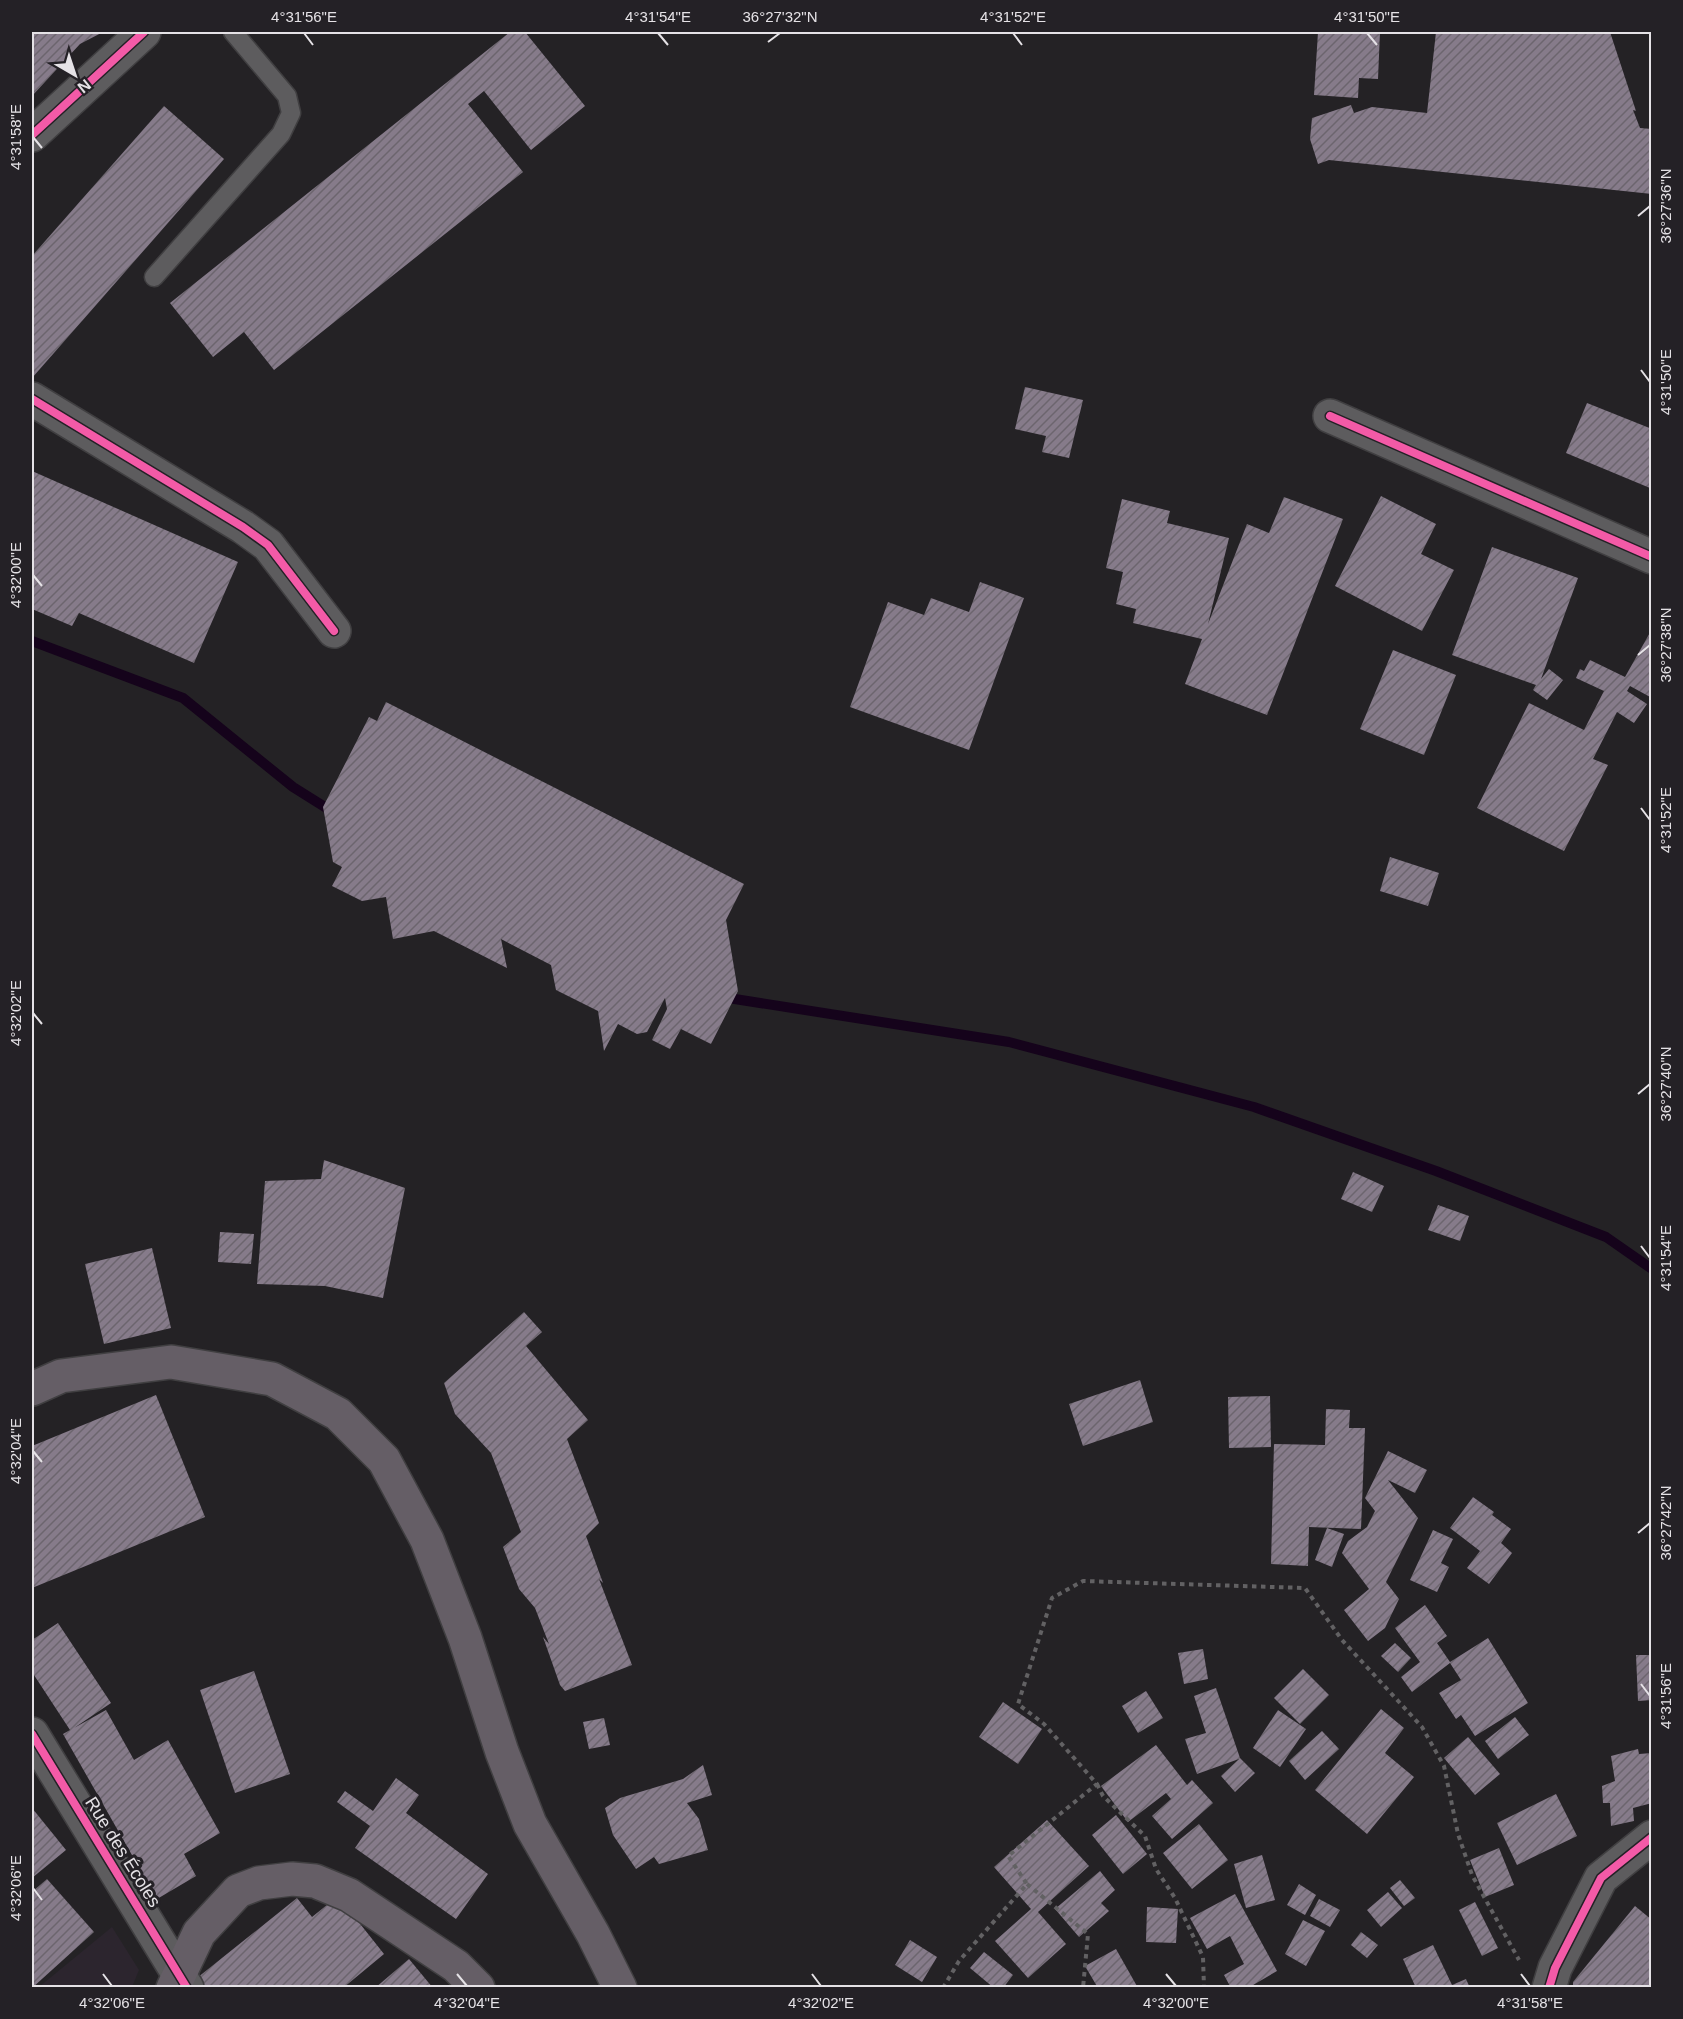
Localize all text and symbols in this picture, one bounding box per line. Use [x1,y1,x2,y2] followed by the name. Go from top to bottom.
[271,8,337,25] text: 4°31'56"E
[625,8,691,25] text: 4°31'54"E
[742,8,818,25] text: 36°27'32"N
[980,8,1046,25] text: 4°31'52"E
[1334,8,1400,25] text: 4°31'50"E
[45,45,105,105] north arrow
[74,76,94,97] text: N
[7,104,24,170] text: 4°31'58"E
[1657,168,1674,244] text: 36°27'36"N
[1657,349,1674,415] text: 4°31'50"E
[7,542,24,608] text: 4°32'00"E
[1657,607,1674,683] text: 36°27'38"N
[1657,787,1674,853] text: 4°31'52"E
[7,980,24,1046] text: 4°32'02"E
[1657,1046,1674,1122] text: 36°27'40"N
[1657,1225,1674,1291] text: 4°31'54"E
[7,1418,24,1484] text: 4°32'04"E
[1657,1485,1674,1561] text: 36°27'42"N
[1657,1663,1674,1729] text: 4°31'56"E
[81,1793,165,1911] street label: Rue des Écoles
[7,1855,24,1921] text: 4°32'06"E
[79,1994,145,2011] text: 4°32'06"E
[434,1994,500,2011] text: 4°32'04"E
[788,1994,854,2011] text: 4°32'02"E
[1143,1994,1209,2011] text: 4°32'00"E
[1497,1994,1563,2011] text: 4°31'58"E

